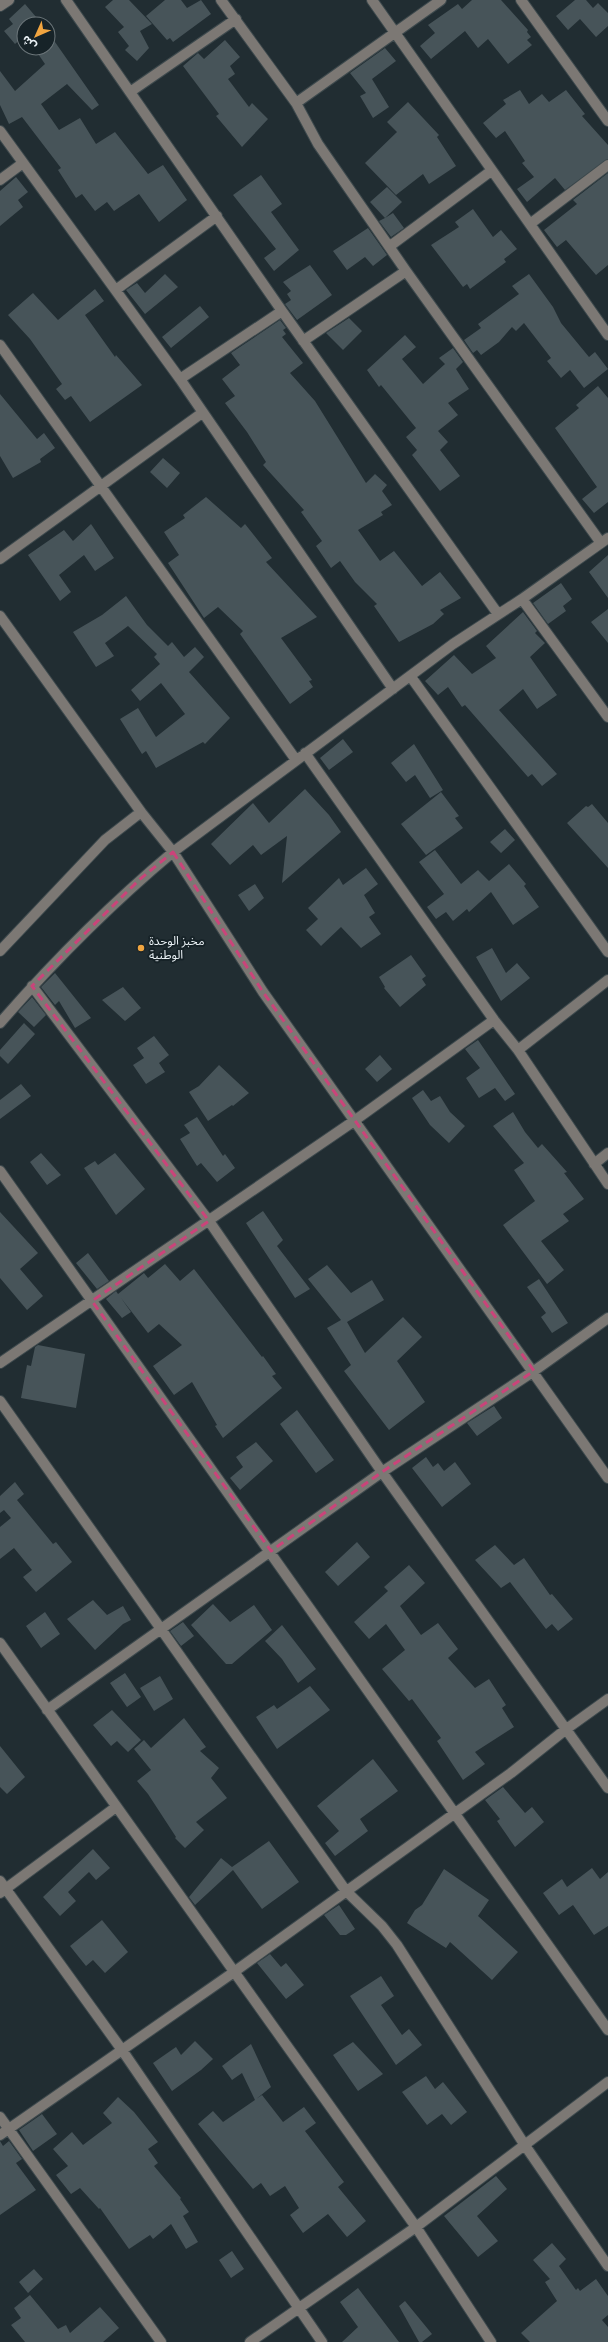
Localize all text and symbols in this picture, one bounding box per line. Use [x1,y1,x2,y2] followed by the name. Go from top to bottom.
[16,16,56,56] north arrow
[19,33,39,53] text: ش
[149,934,205,962] place label: مخبز الوحدة الوطنية
[136,943,146,953] marker: مخبز الوحدة الوطنية

